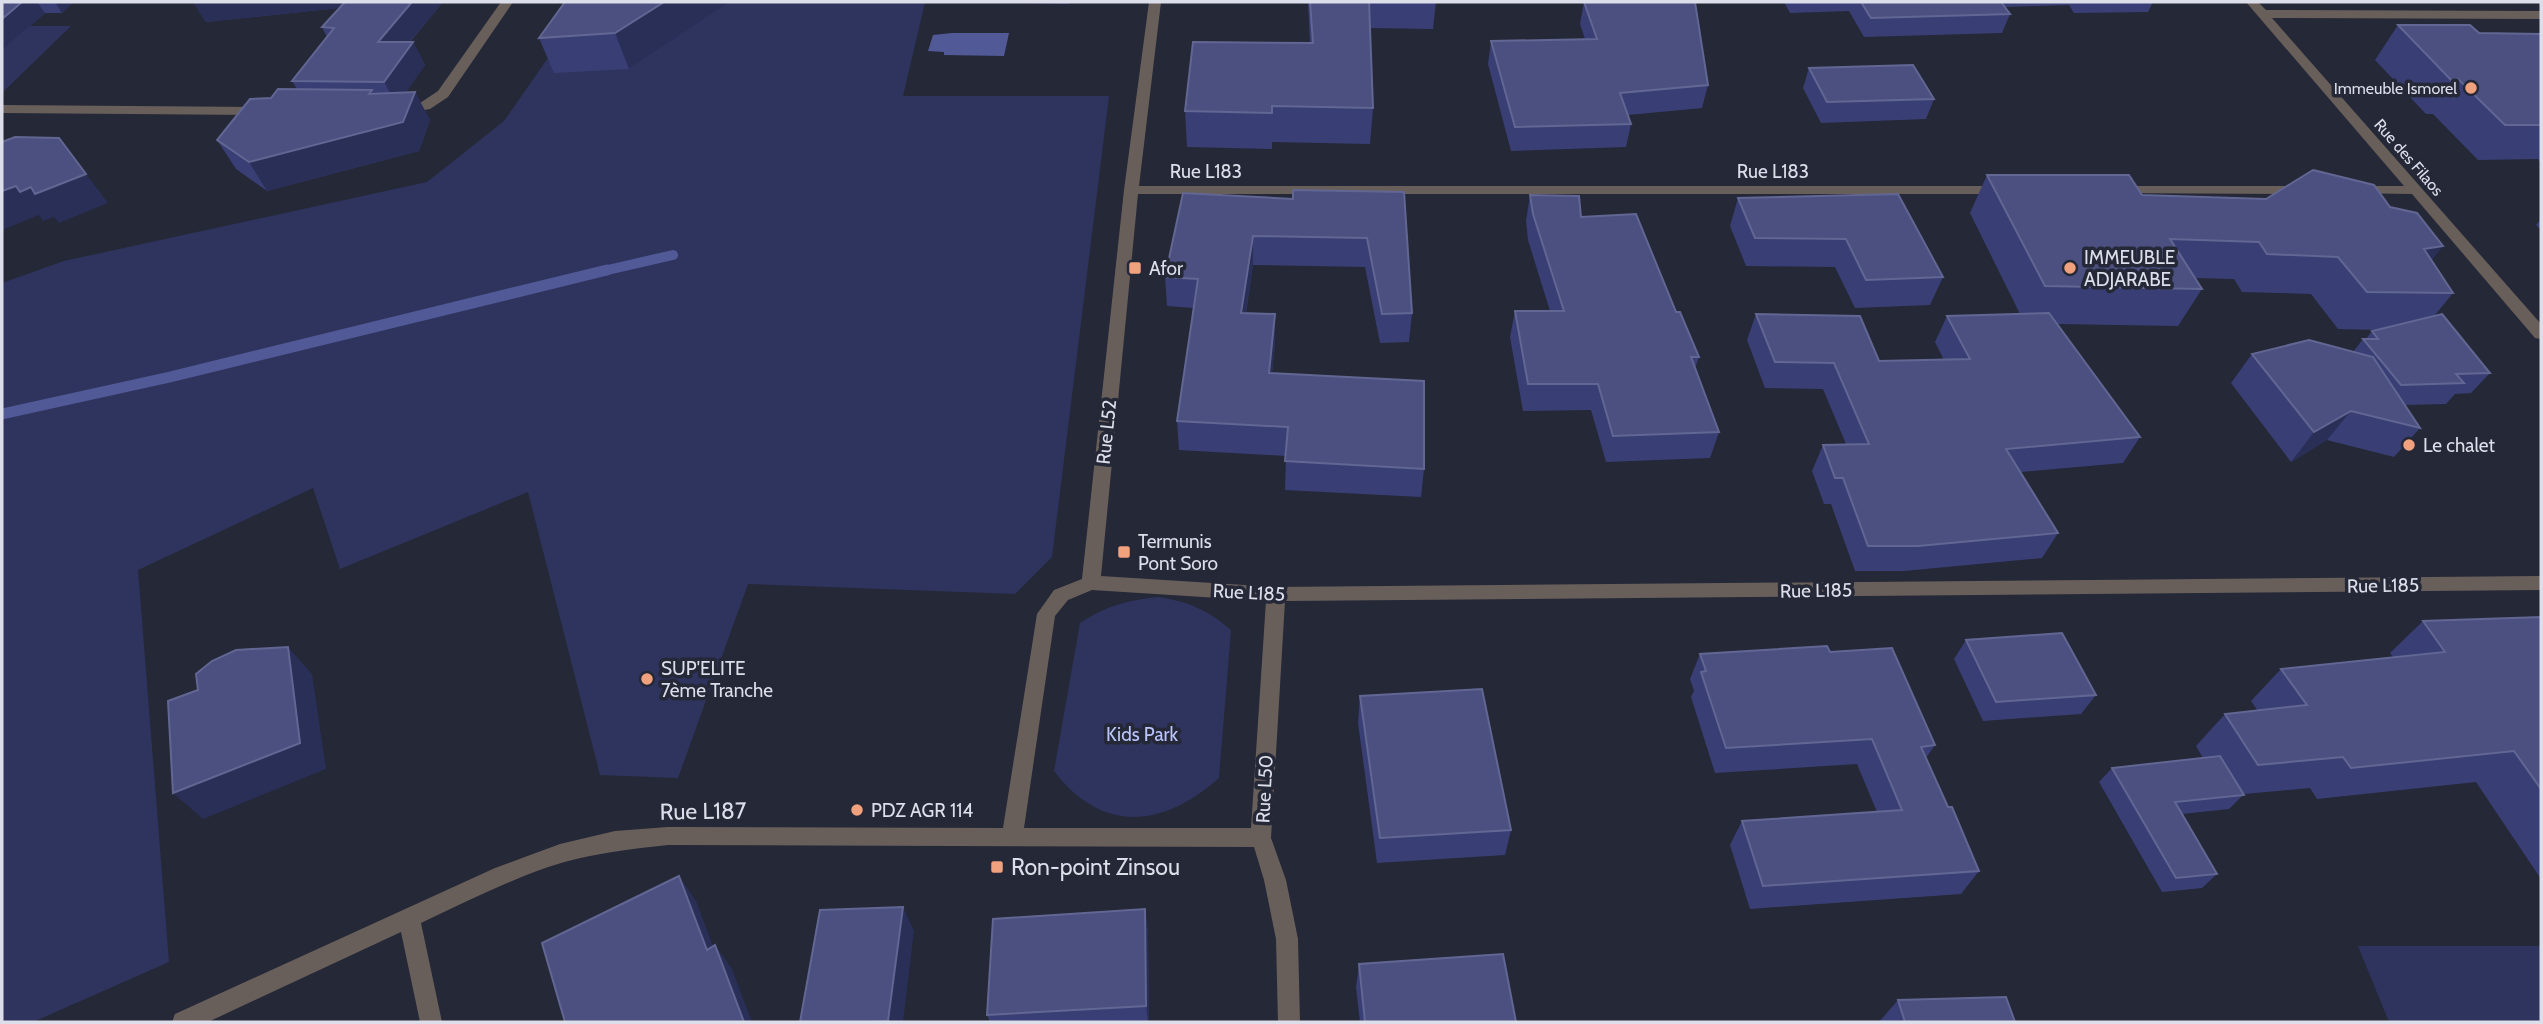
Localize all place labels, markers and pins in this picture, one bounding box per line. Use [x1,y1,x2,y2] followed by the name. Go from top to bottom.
[2334,79,2457,98] place label: Immeuble Ismorel
[2463,80,2479,96] marker: Immeuble Ismorel
[2084,246,2175,291] place label: IMMEUBLE ADJARABE
[1149,257,1183,280] place label: Afor
[1127,260,1143,276] marker: Afor
[2062,260,2078,276] marker: IMMEUBLE ADJARABE
[2423,434,2495,457] place label: Le chalet
[2401,437,2417,453] marker: Le chalet
[1138,530,1218,575] place label: Termunis Pont Soro
[1116,544,1132,560] marker: Termunis Pont Soro
[661,657,773,702] place label: SUP'ELITE 7ème Tranche
[639,671,655,687] marker: SUP'ELITE 7ème Tranche
[871,799,973,822] place label: PDZ AGR 114
[849,802,865,818] marker: PDZ AGR 114
[1011,853,1180,881] place label: Ron-point Zinsou
[989,859,1005,875] marker: Ron-point Zinsou

